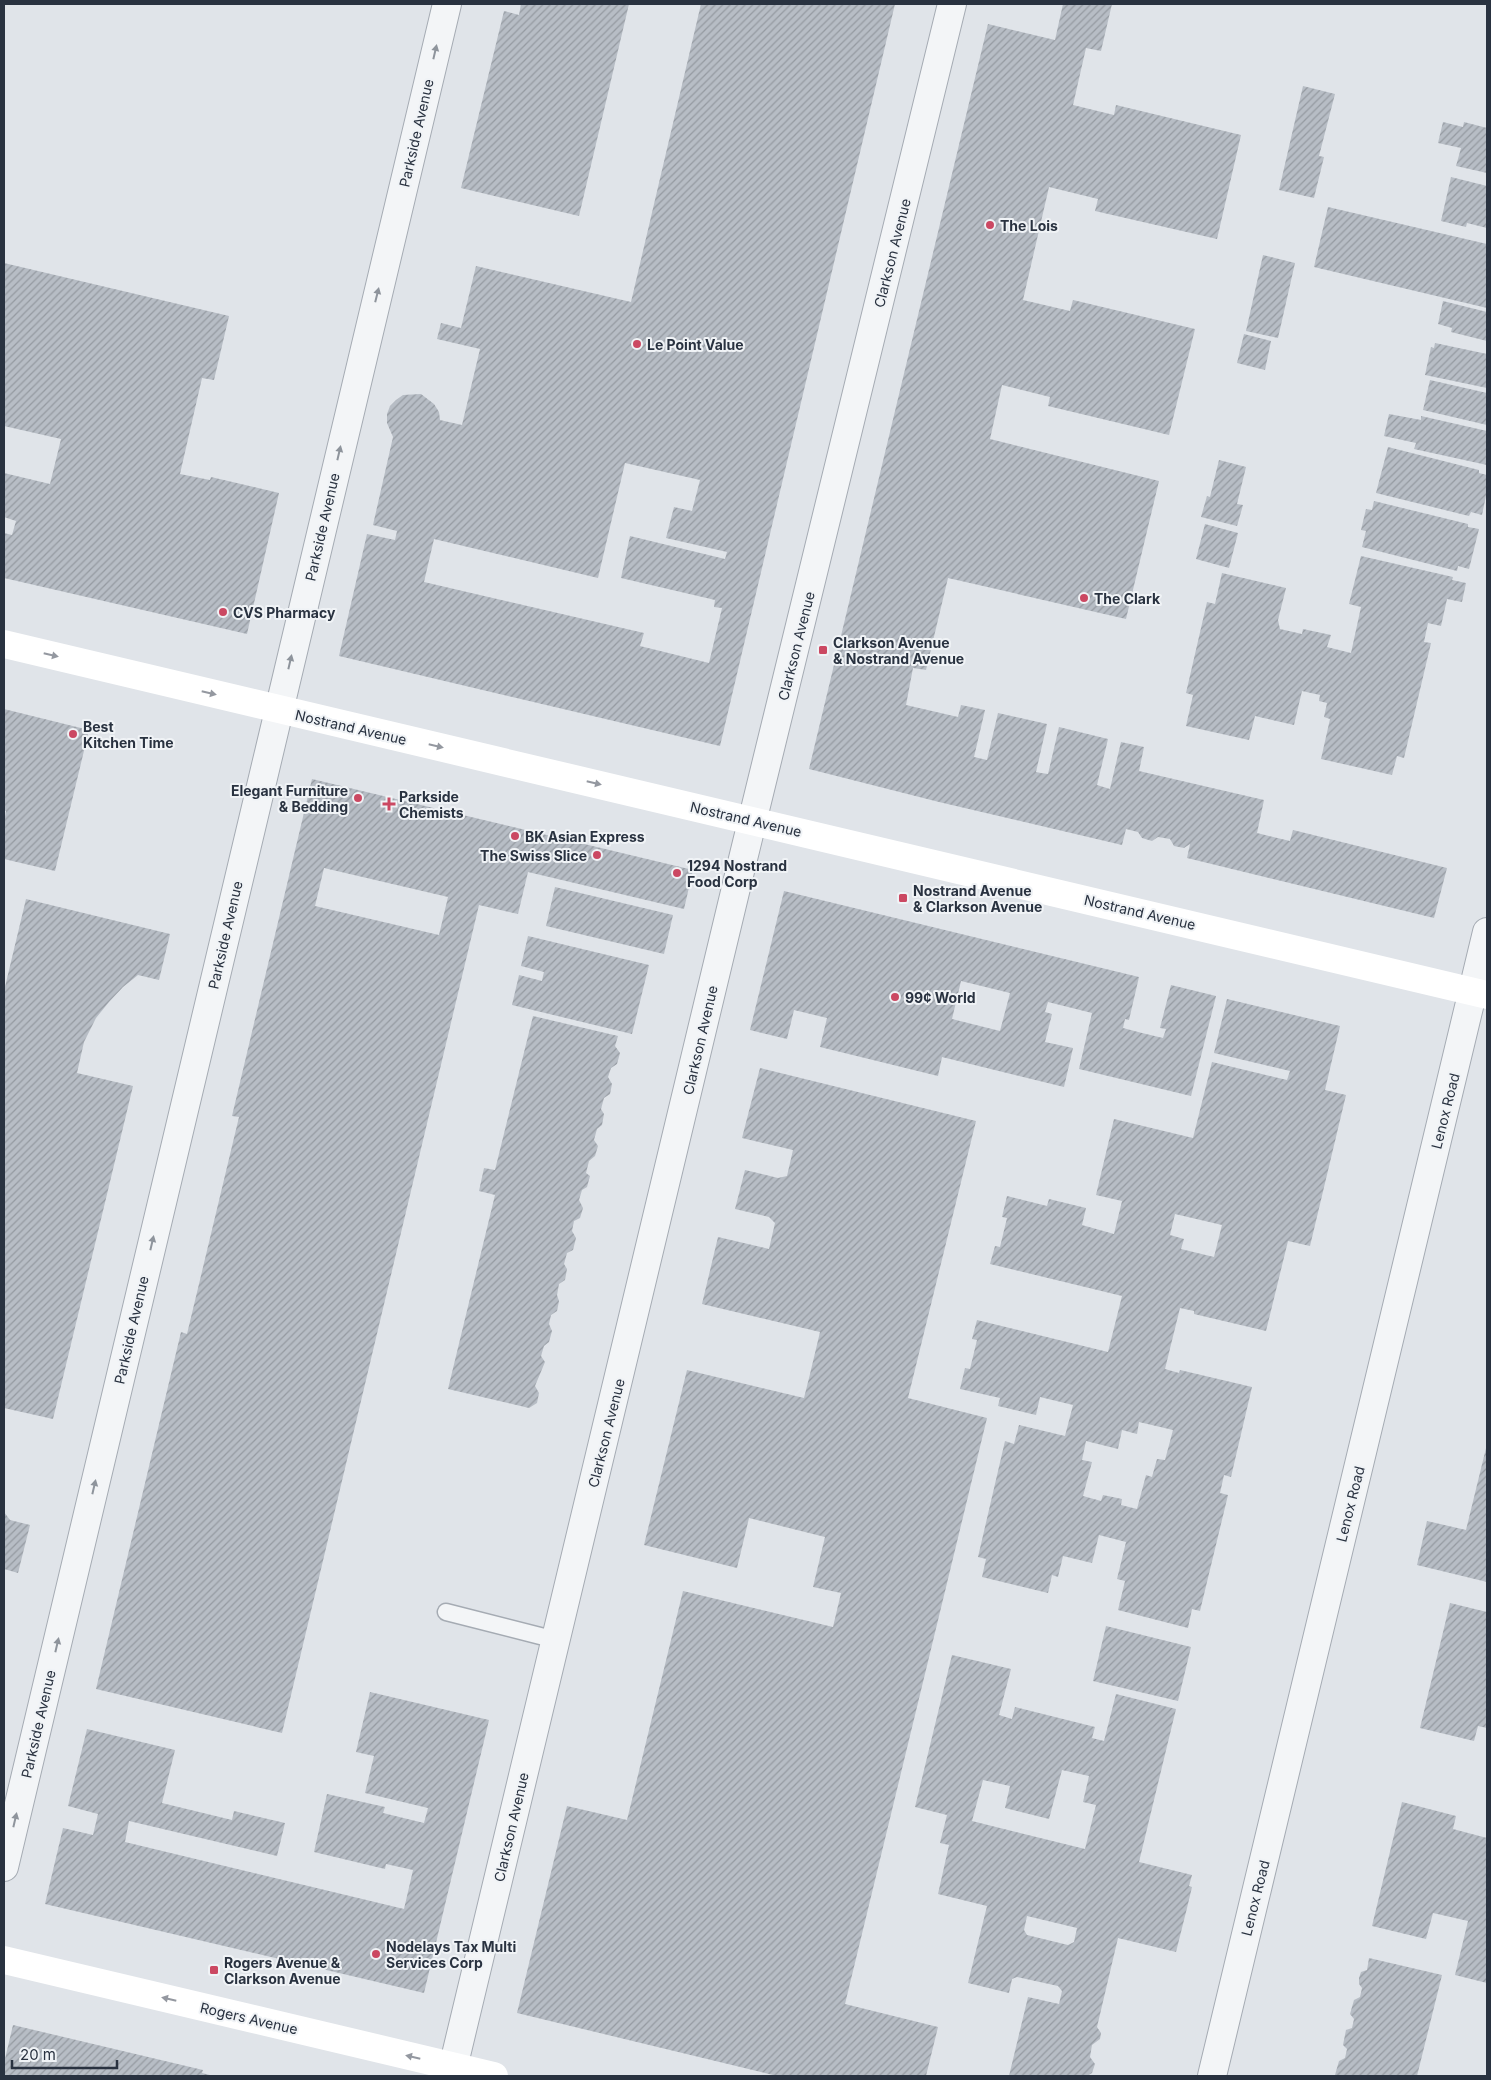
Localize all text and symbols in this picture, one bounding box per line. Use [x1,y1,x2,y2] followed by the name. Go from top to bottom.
[431,44,439,59] one-way arrow
[395,77,437,189] street label: Parkside Avenue
[870,197,914,309] street label: Clarkson Avenue
[1000,217,1058,234] place label: The Lois
[984,219,996,231] marker: The Lois
[373,288,381,303] one-way arrow
[647,336,744,353] place label: Le Point Value
[631,338,643,350] marker: Le Point Value
[335,446,343,461] one-way arrow
[301,471,343,583] street label: Parkside Avenue
[774,590,818,702] street label: Clarkson Avenue
[1094,590,1161,607] place label: The Clark
[1078,592,1090,604] marker: The Clark
[233,604,336,621] place label: CVS Pharmacy
[217,606,229,618] marker: CVS Pharmacy
[833,634,964,667] place label: Clarkson Avenue & Nostrand Avenue
[817,644,829,656] marker: Clarkson Avenue & Nostrand Avenue
[44,651,59,659] one-way arrow
[286,655,294,670] one-way arrow
[202,689,217,697] one-way arrow
[294,706,408,748] street label: Nostrand Avenue
[83,718,174,751] place label: Best Kitchen Time
[67,728,79,740] marker: Best Kitchen Time
[428,742,443,750] one-way arrow
[586,779,601,787] one-way arrow
[231,782,348,815] place label: Elegant Furniture & Bedding
[399,788,464,821] place label: Parkside Chemists
[352,792,364,804] marker: Elegant Furniture & Bedding
[383,798,395,810] marker: Parkside Chemists
[689,798,803,840] street label: Nostrand Avenue
[525,828,645,845] place label: BK Asian Express
[509,830,521,842] marker: BK Asian Express
[480,847,587,864] place label: The Swiss Slice
[591,849,603,861] marker: The Swiss Slice
[687,857,787,890] place label: 1294 Nostrand Food Corp
[671,867,683,879] marker: 1294 Nostrand Food Corp
[204,879,246,991] street label: Parkside Avenue
[913,882,1042,915] place label: Nostrand Avenue & Clarkson Avenue
[1083,891,1197,933] street label: Nostrand Avenue
[897,892,909,904] marker: Nostrand Avenue & Clarkson Avenue
[679,984,721,1096] street label: Clarkson Avenue
[905,989,976,1006] place label: 99¢ World
[889,991,901,1003] marker: 99¢ World
[1427,1071,1463,1151] street label: Lenox Road
[148,1236,156,1251] one-way arrow
[110,1274,152,1386] street label: Parkside Avenue
[584,1377,628,1489] street label: Clarkson Avenue
[1332,1464,1368,1544] street label: Lenox Road
[90,1479,98,1494] one-way arrow
[53,1637,61,1652] one-way arrow
[17,1668,59,1780] street label: Parkside Avenue
[490,1771,532,1883] street label: Clarkson Avenue
[11,1812,19,1827] one-way arrow
[1237,1858,1273,1938] street label: Lenox Road
[386,1938,516,1971] place label: Nodelays Tax Multi Services Corp
[370,1948,382,1960] marker: Nodelays Tax Multi Services Corp
[224,1954,341,1987] place label: Rogers Avenue & Clarkson Avenue
[208,1964,220,1976] marker: Rogers Avenue & Clarkson Avenue
[162,1995,177,2003] one-way arrow
[198,1999,300,2037] street label: Rogers Avenue
[12,2038,118,2070] scale bar
[20,2045,56,2064] text: 20 m
[405,2053,420,2061] one-way arrow

